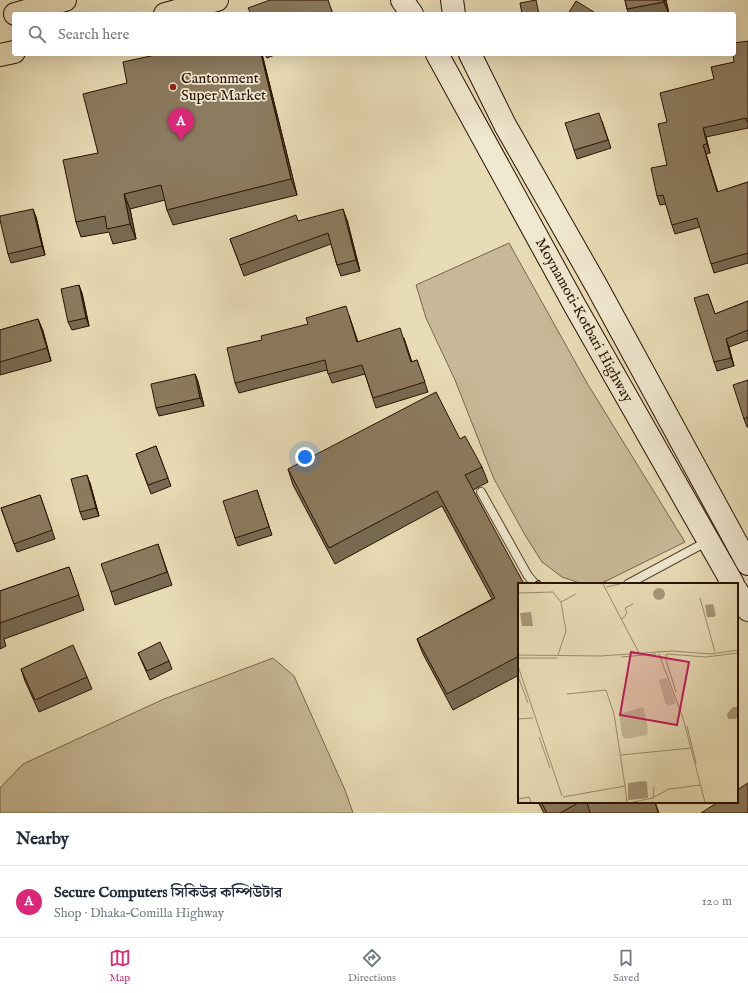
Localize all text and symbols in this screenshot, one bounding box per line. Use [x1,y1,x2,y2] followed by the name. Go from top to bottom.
[12,12,736,56] search box
[26,23,48,45] icon: search
[58,25,129,44] text: Search here
[181,69,266,105] place label: Cantonment Super Market
[168,82,178,92] marker: Cantonment Super Market
[168,108,194,141] pin: A
[531,234,638,406] street label: Moynamoti–Kotbari Highway
[295,447,315,467] your location
[518,583,738,803] inset map
[16,829,69,850] text: Nearby
[54,883,282,902] text: Secure Computers সিকিউর কম্পিউটার
[25,893,33,910] text: A
[702,893,732,910] text: 120 m
[54,905,224,922] text: Shop · Dhaka–Comilla Highway
[109,947,131,985] tab: Map
[348,947,396,985] tab: Directions
[613,947,639,985] tab: Saved

